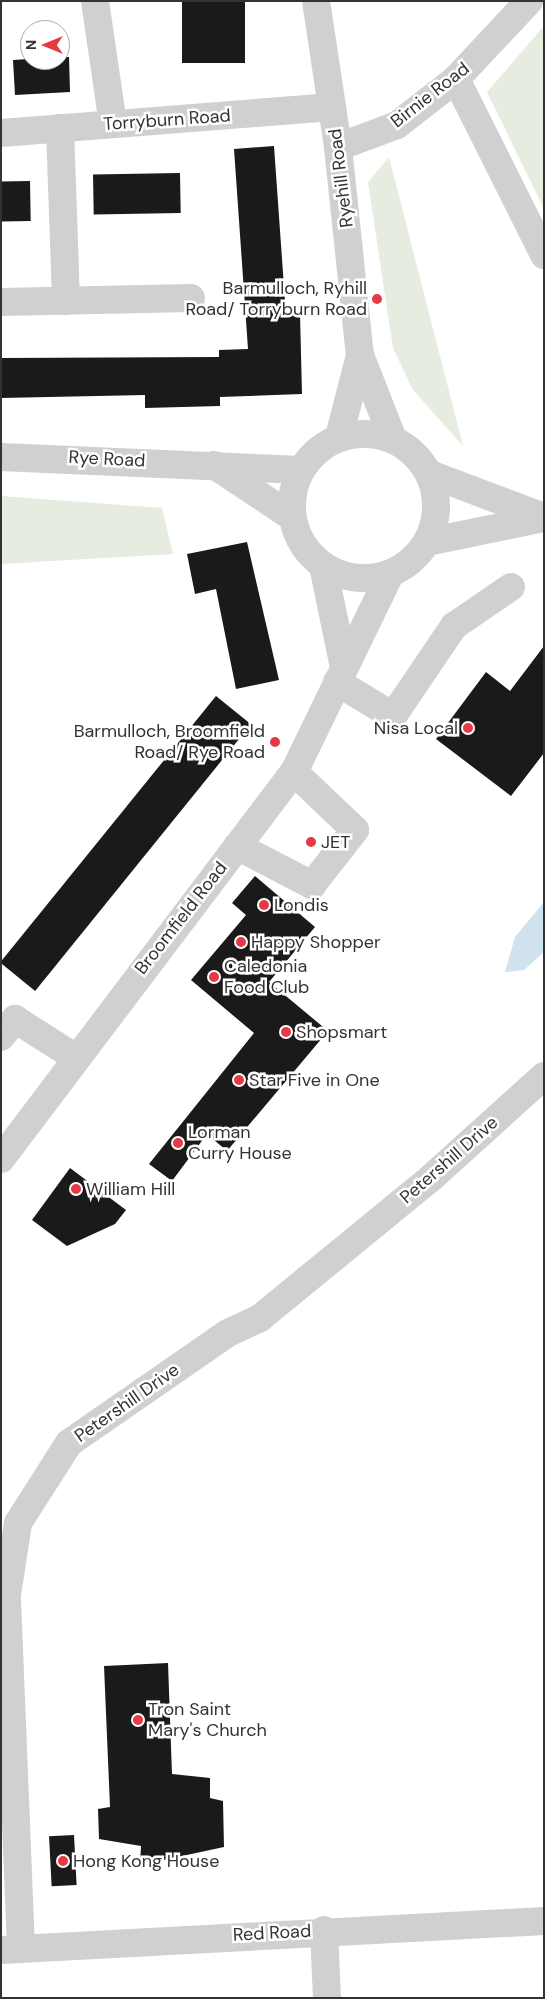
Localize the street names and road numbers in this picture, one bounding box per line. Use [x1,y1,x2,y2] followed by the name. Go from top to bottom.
[387,58,473,132] street label: Birnie Road
[103,105,231,135] street label: Torryburn Road
[324,127,358,229] street label: Ryehill Road
[68,446,146,472] street label: Rye Road
[130,857,232,979] street label: Broomfield Road
[396,1112,502,1208] street label: Petershill Drive
[71,1359,183,1447] street label: Petershill Drive
[232,1920,312,1946] street label: Red Road

